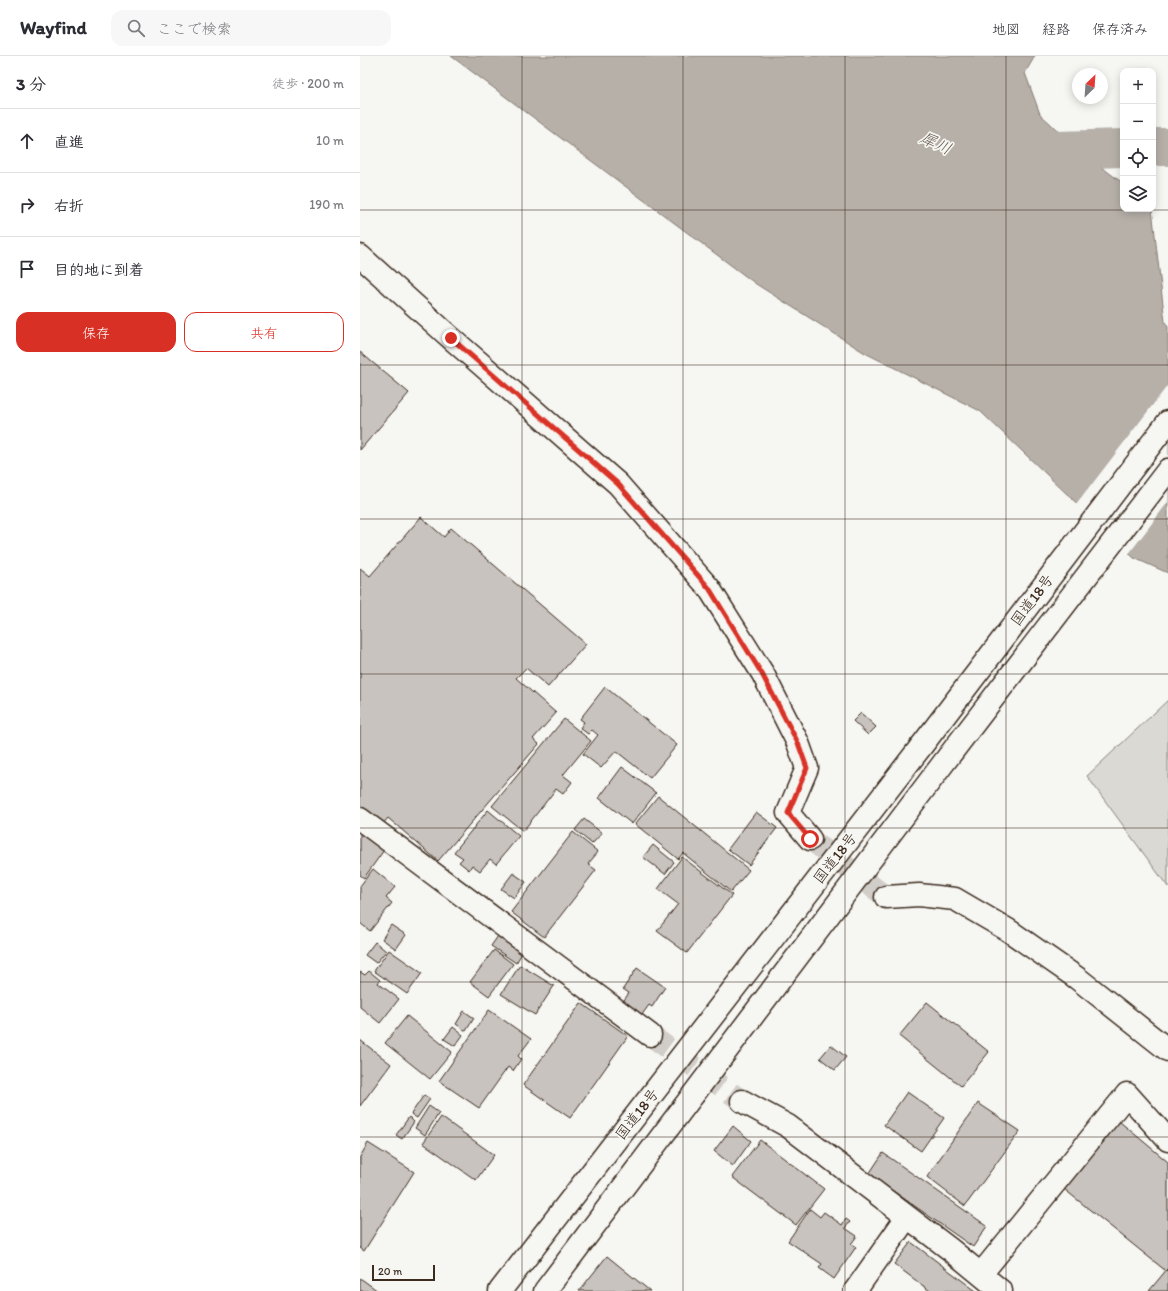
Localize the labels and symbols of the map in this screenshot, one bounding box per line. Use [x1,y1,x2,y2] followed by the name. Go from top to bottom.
[1072,68,1108,104] north arrow
[917,128,955,158] water label: 犀川
[442,329,460,347] route end
[1007,571,1057,629] street label: 国道18号
[809,829,861,887] street label: 国道18号
[801,830,819,848] route start
[611,1085,663,1143] street label: 国道18号
[372,1263,435,1282] scale bar

